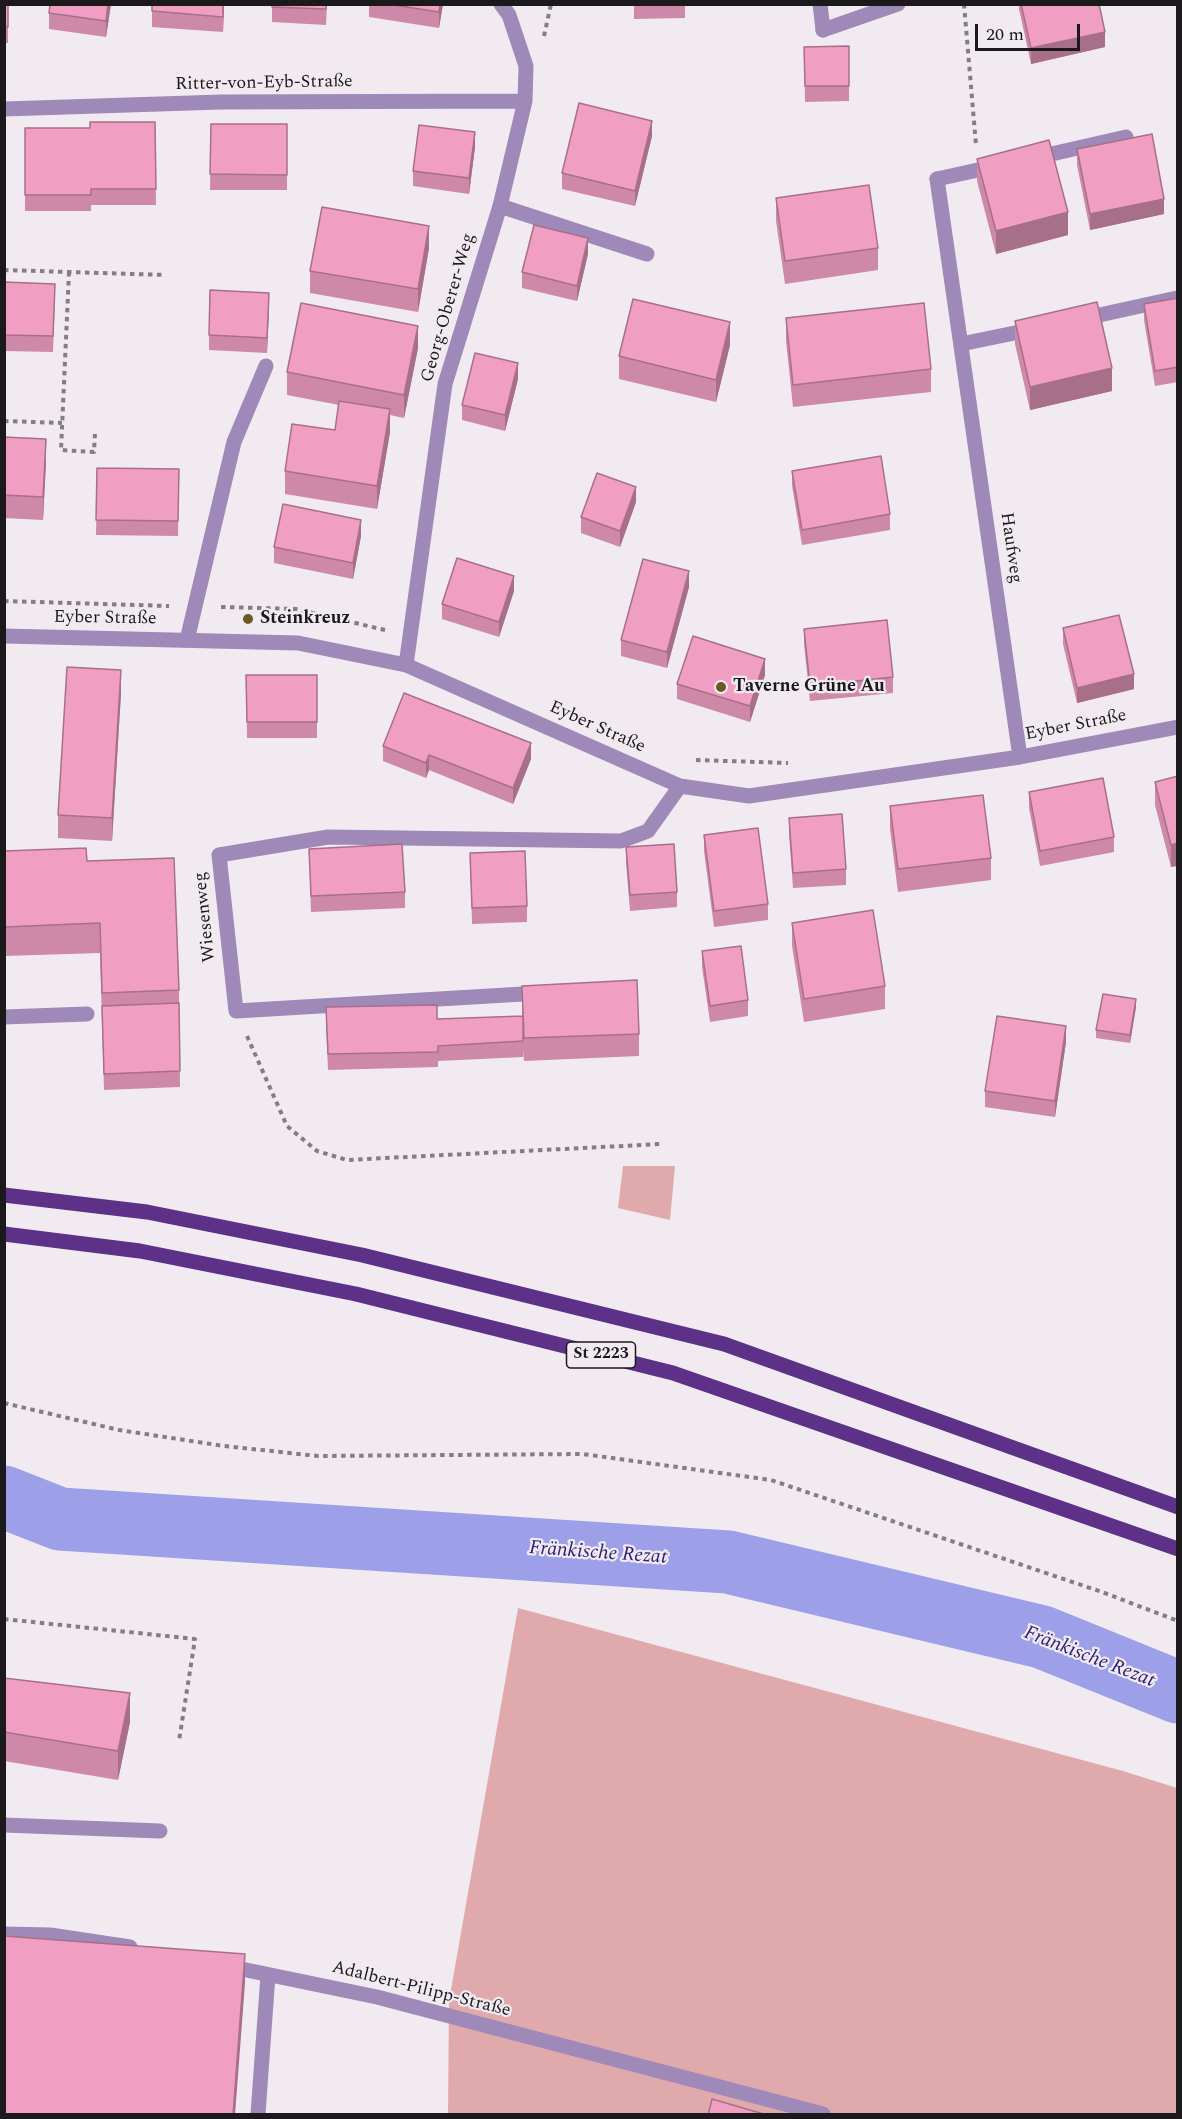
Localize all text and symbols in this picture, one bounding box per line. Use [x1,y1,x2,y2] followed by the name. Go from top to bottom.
[978,12,1083,50] scale bar
[986,21,1024,48] text: 20 m
[175,72,353,96] street label: Ritter-von-Eyb-Straße
[417,231,481,385] street label: Georg-Oberer-Weg
[994,511,1026,585] street label: Haufweg
[53,607,157,631] street label: Eyber Straße
[260,608,350,630] place label: Steinkreuz
[241,612,255,626] marker: Steinkreuz
[733,676,885,698] place label: Taverne Grüne Au
[714,680,728,694] marker: Taverne Grüne Au
[546,697,648,759] street label: Eyber Straße
[1023,706,1129,746] street label: Eyber Straße
[191,871,221,963] street label: Wiesenweg
[566,1342,636,1368] road number: St 2223
[528,1537,668,1571] water label: Fränkische Rezat
[1020,1622,1158,1694] water label: Fränkische Rezat
[329,1957,513,2023] street label: Adalbert-Pilipp-Straße

